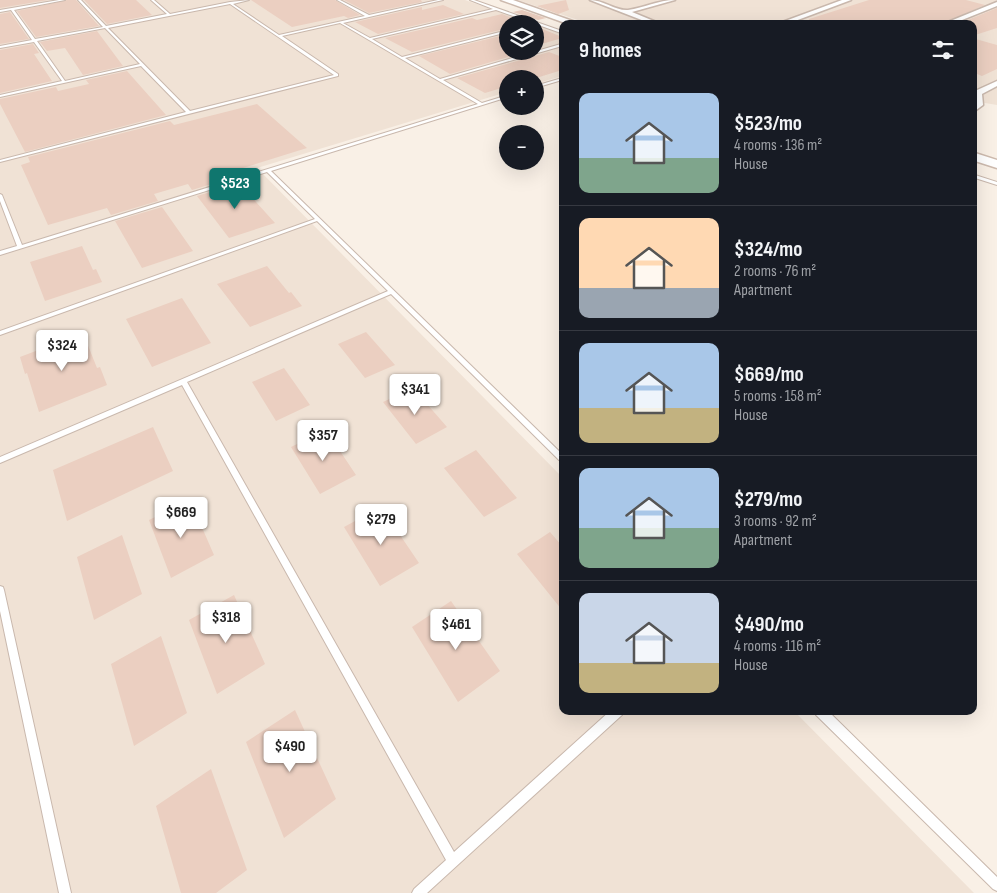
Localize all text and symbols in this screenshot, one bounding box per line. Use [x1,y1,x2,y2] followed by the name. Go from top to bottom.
[499,15,544,170] map controls
[499,15,544,60] button: layers
[929,36,957,64] icon: filters
[579,38,642,63] text: 9 homes
[499,70,544,115] button: +
[734,111,802,136] text: $523/mo
[619,113,679,173] icon: home
[499,125,544,170] button: −
[734,136,822,155] text: 4 rooms · 136 m²
[734,155,768,174] text: House
[205,168,265,210] pin: $523
[220,174,250,193] text: $523
[734,237,802,262] text: $324/mo
[619,238,679,298] icon: home
[734,262,816,281] text: 2 rooms · 76 m²
[734,281,792,300] text: Apartment
[32,330,92,372] pin: $324
[47,336,77,355] text: $324
[734,362,804,387] text: $669/mo
[619,363,679,423] icon: home
[385,374,445,416] pin: $341
[400,380,430,399] text: $341
[734,387,822,406] text: 5 rooms · 158 m²
[734,406,768,425] text: House
[293,420,353,462] pin: $357
[308,426,338,445] text: $357
[734,487,802,512] text: $279/mo
[619,488,679,548] icon: home
[151,496,211,539] pin: $669
[166,503,196,522] text: $669
[351,504,411,546] pin: $279
[366,510,396,529] text: $279
[734,512,817,531] text: 3 rooms · 92 m²
[734,531,792,550] text: Apartment
[196,602,256,644] pin: $318
[211,608,241,627] text: $318
[426,608,486,651] pin: $461
[734,612,804,637] text: $490/mo
[619,613,679,673] icon: home
[441,615,471,634] text: $461
[734,637,821,656] text: 4 rooms · 116 m²
[734,656,768,675] text: House
[260,730,320,773] pin: $490
[275,737,305,756] text: $490

